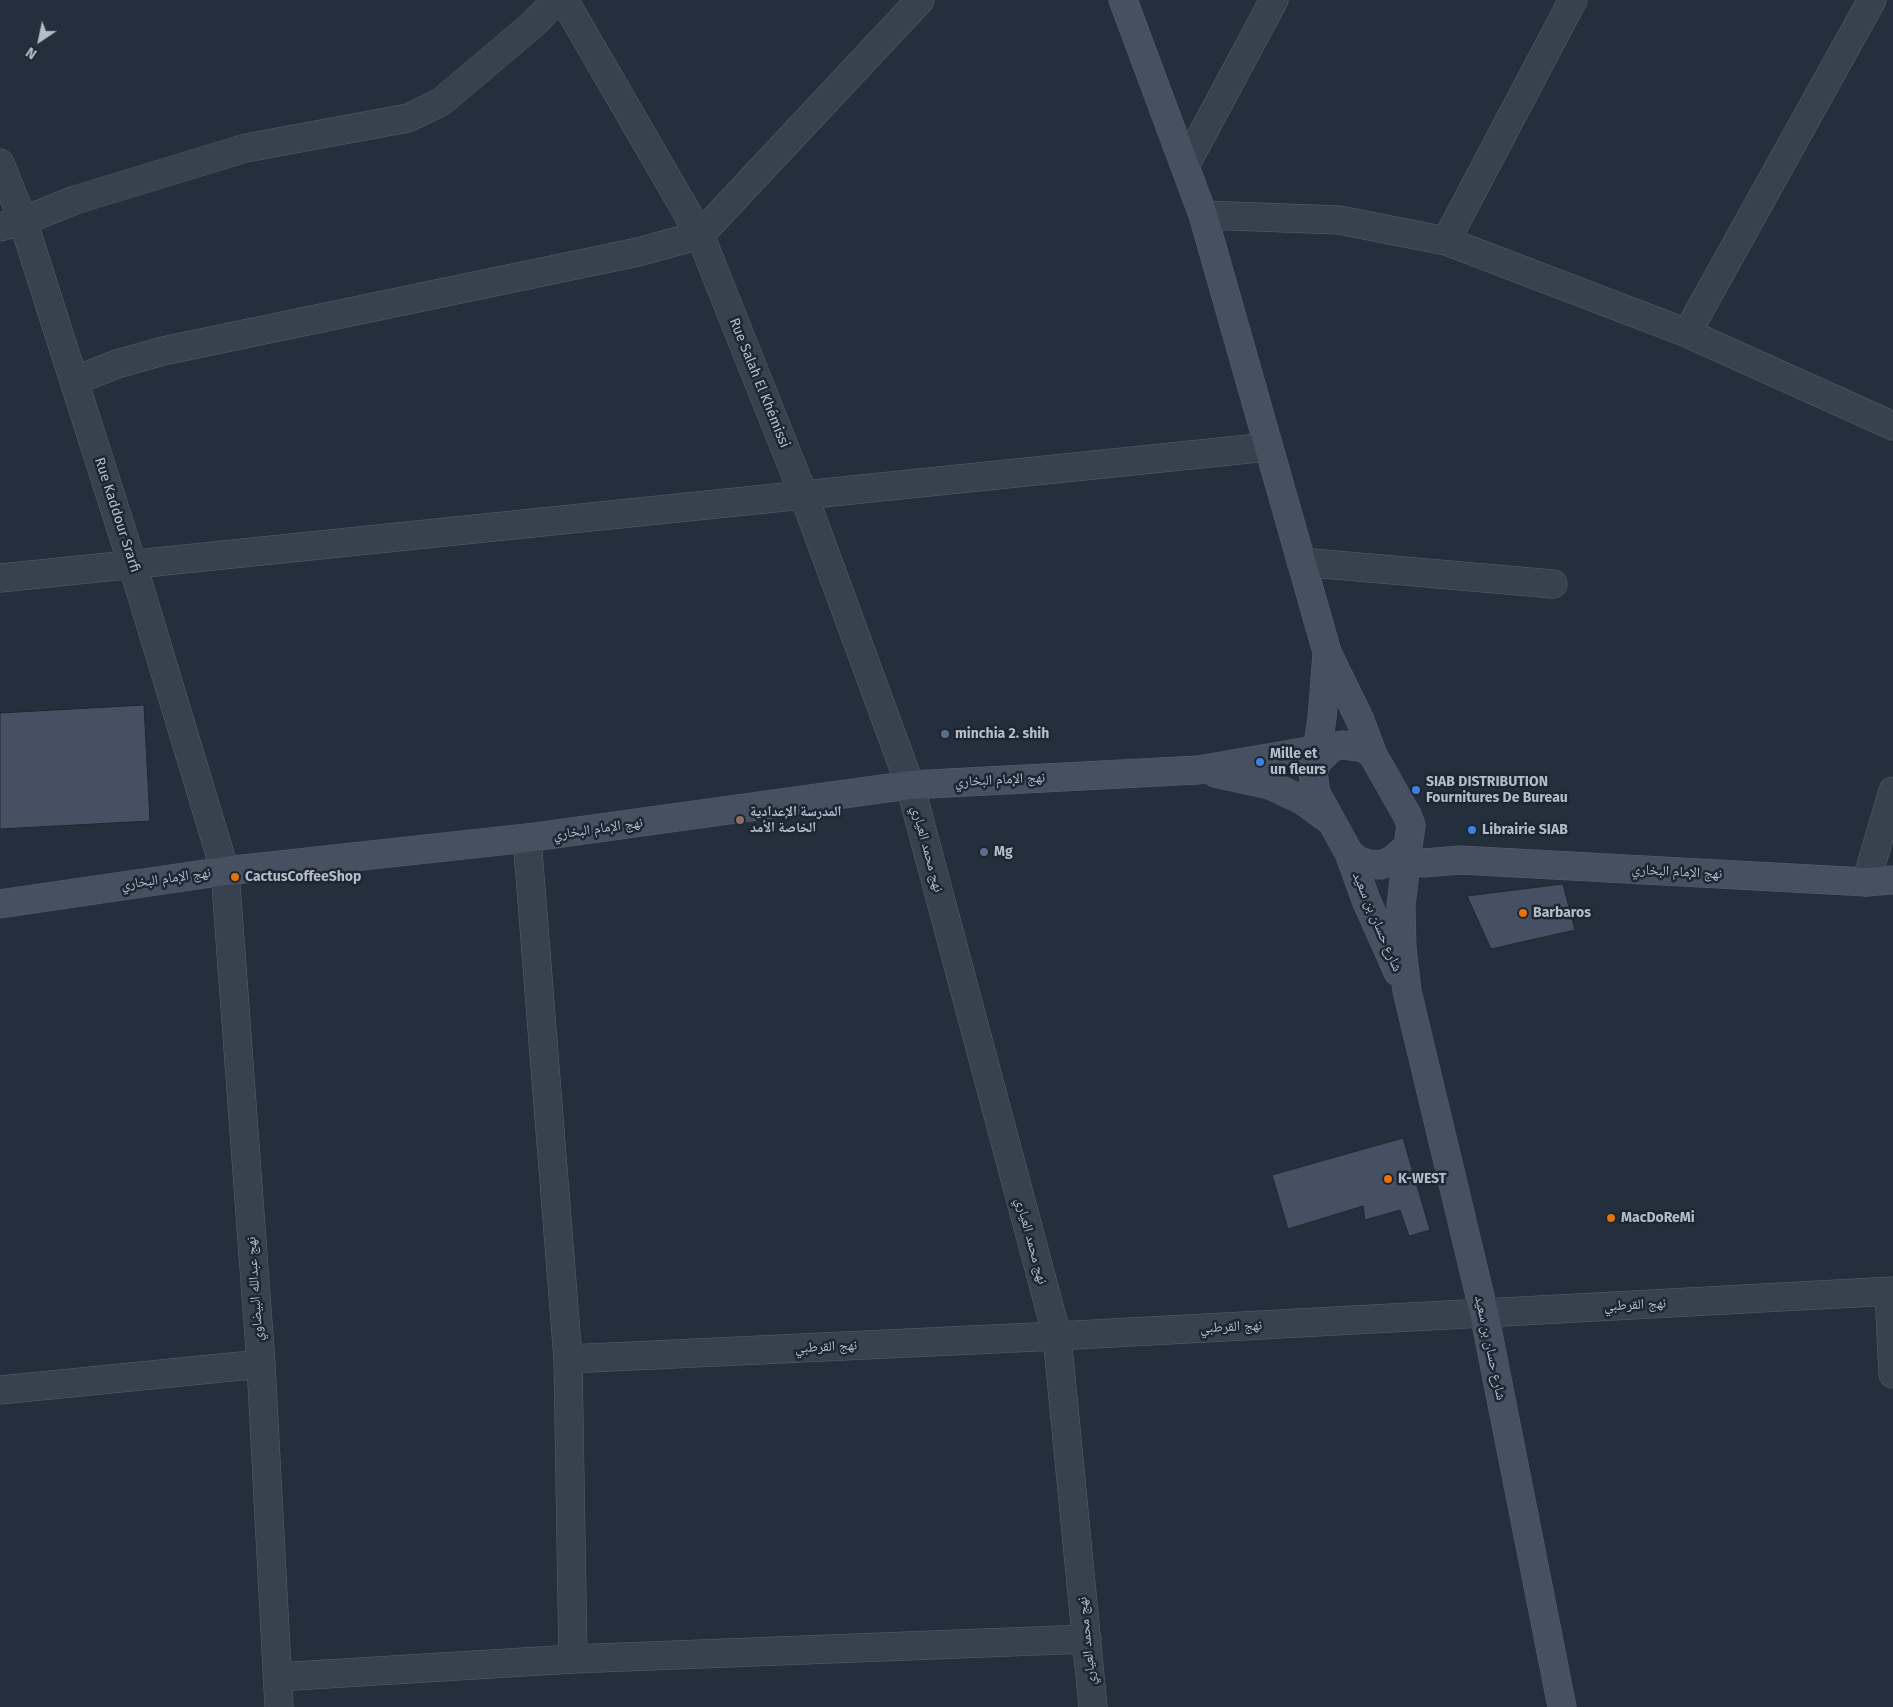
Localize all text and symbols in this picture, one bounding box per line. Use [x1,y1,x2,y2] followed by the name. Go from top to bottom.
[15,15,65,65] north arrow
[23,43,40,63] text: N
[725,316,793,450] street label: Rue Salah El Khémissi
[91,456,143,574] street label: Rue Kaddour Srarfi
[955,726,1049,742] place label: minchia 2. shih
[939,728,951,740] marker: minchia 2. shih
[1270,746,1326,779] place label: Mille et un fleurs
[1254,756,1266,768] marker: Mille et un fleurs
[954,769,1046,791] street label: نهج الإمام البخاري
[1426,774,1568,806] place label: SIAB DISTRIBUTION Fournitures De Bureau
[1410,784,1422,796] marker: SIAB DISTRIBUTION Fournitures De Bureau
[750,804,842,836] place label: المدرسة الإعدادية الخاصة الأمد
[907,804,947,894] street label: نهج محمد العياري
[552,814,644,844] street label: نهج الإمام البخاري
[734,814,746,826] marker: المدرسة الإعدادية الخاصة الأمد
[1482,822,1568,838] place label: Librairie SIAB
[1466,824,1478,836] marker: Librairie SIAB
[994,844,1013,860] place label: Mg
[978,846,990,858] marker: Mg
[1631,861,1723,883] street label: نهج الإمام البخاري
[120,864,212,894] street label: نهج الإمام البخاري
[245,869,361,885] place label: CactusCoffeeShop
[1348,870,1406,974] street label: شارع حسان بن سعيد
[229,871,241,883] marker: CactusCoffeeShop
[1533,905,1591,921] place label: Barbaros
[1517,907,1529,919] marker: Barbaros
[1398,1171,1446,1187] place label: K-WEST
[1382,1173,1394,1185] marker: K-WEST
[1011,1196,1051,1286] street label: نهج محمد العياري
[1621,1210,1695,1226] place label: MacDoReMi
[1605,1212,1617,1224] marker: MacDoReMi
[243,1236,267,1342] street label: نهج عبدالله البيضاوي
[1471,1294,1509,1402] street label: شارع حسان بن سعيد
[1603,1295,1667,1315] street label: نهج القرطبي
[1199,1317,1263,1337] street label: نهج القرطبي
[794,1337,858,1357] street label: نهج القرطبي
[1074,1596,1100,1686] street label: نهج محمد العياري

